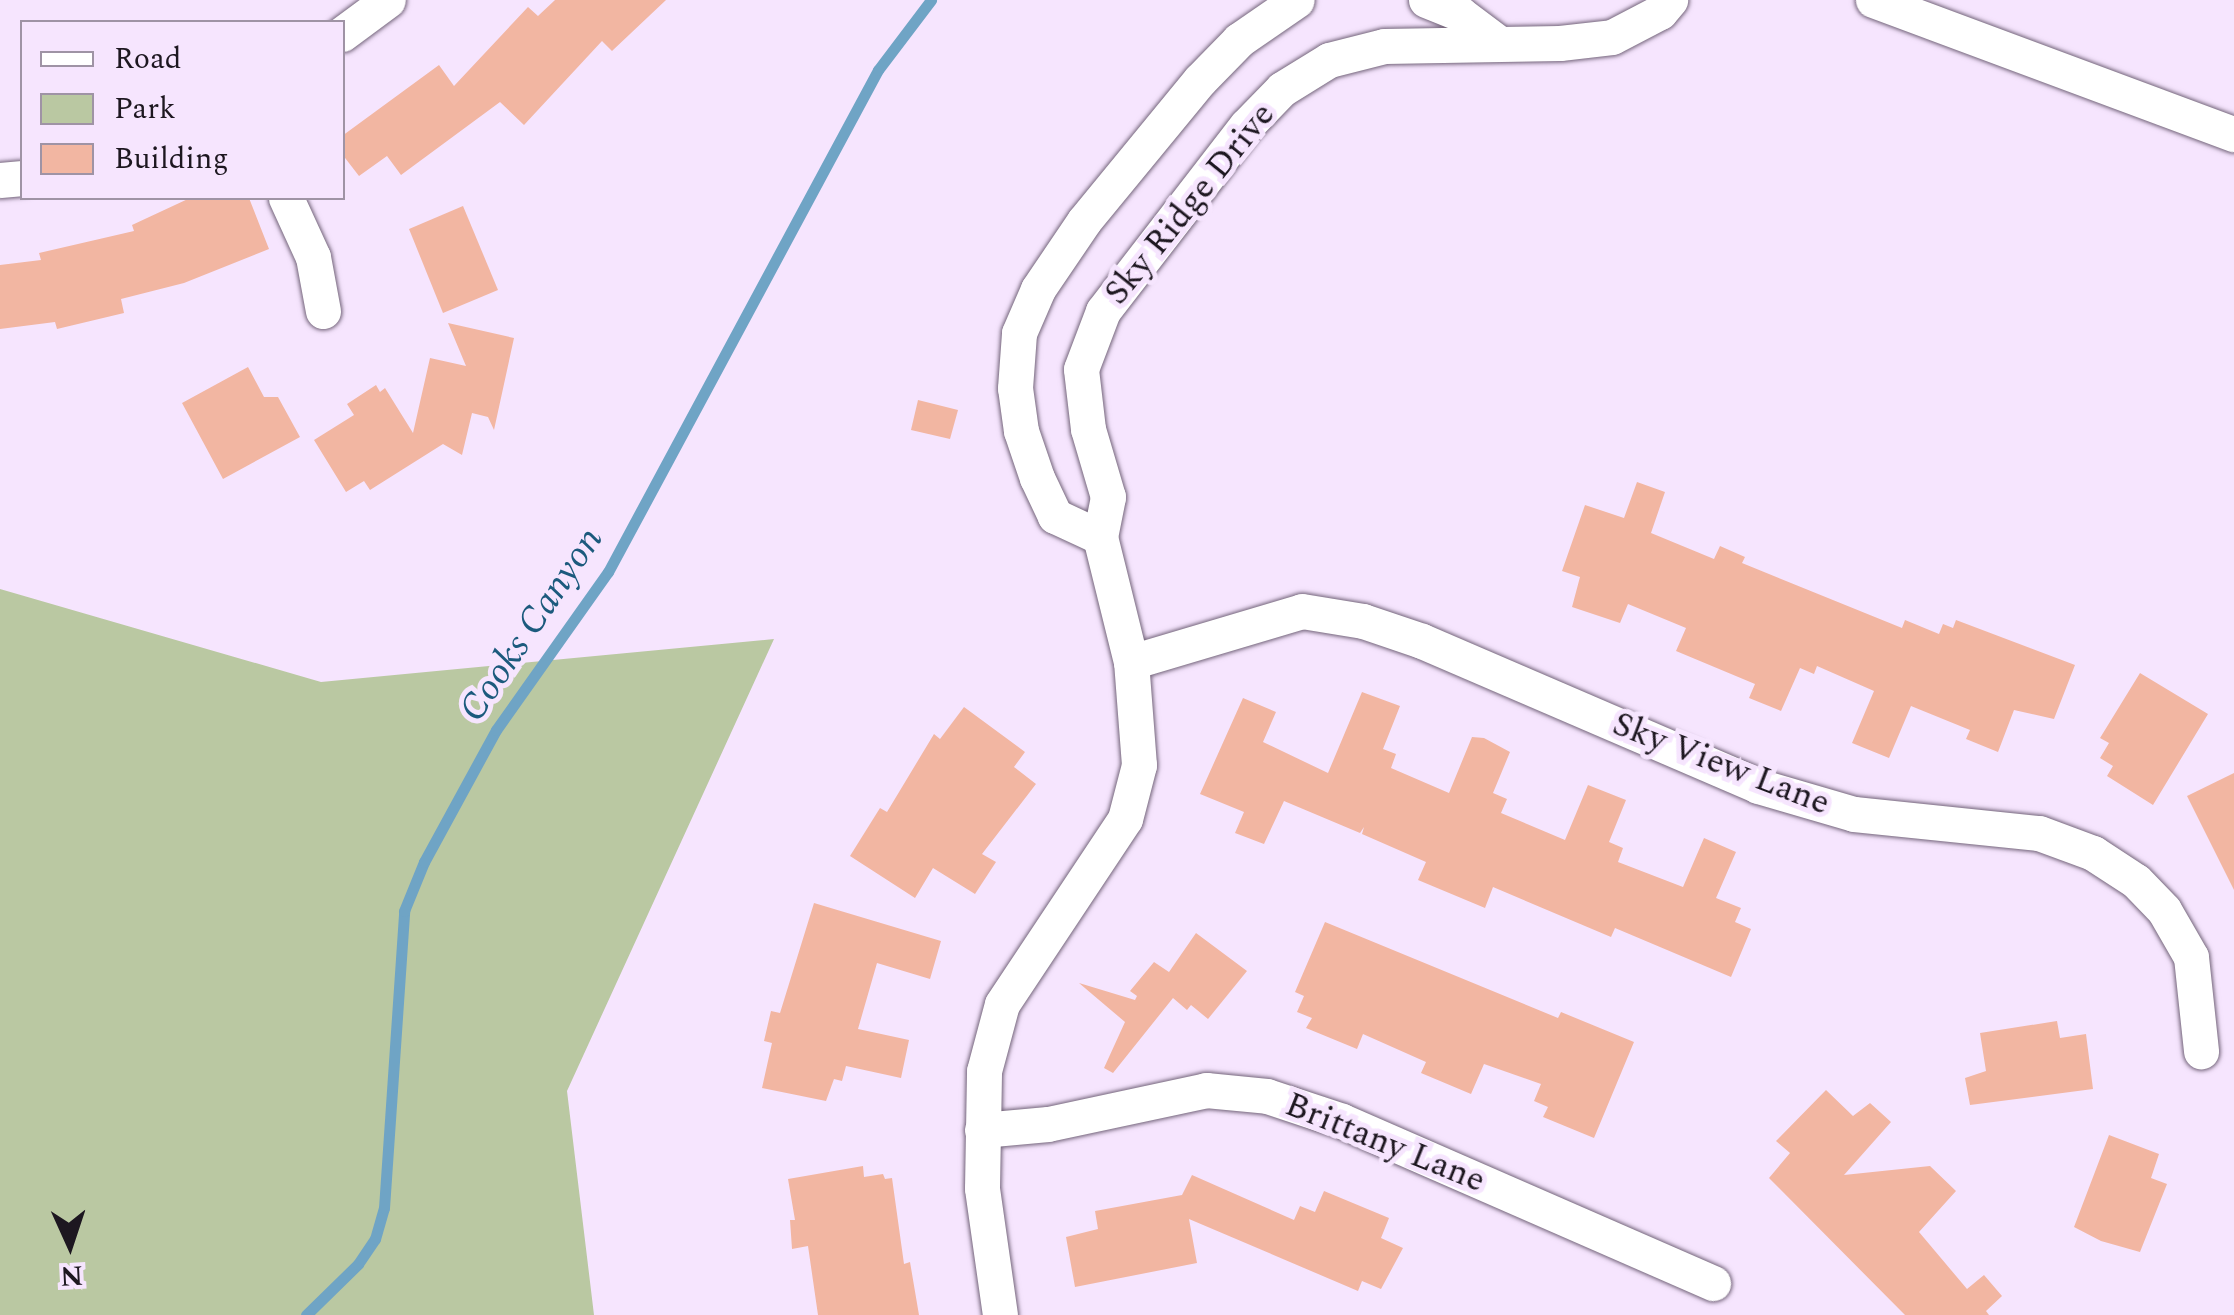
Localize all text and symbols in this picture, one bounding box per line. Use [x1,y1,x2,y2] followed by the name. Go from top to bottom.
[20,20,345,200] legend
[114,36,182,82] text: Road
[114,86,176,132] text: Park
[1096,95,1284,313] street label: Sky Ridge Drive
[114,136,229,182] text: Building
[450,519,614,731] water label: Cooks Canyon
[1607,703,1835,825] street label: Sky View Lane
[1279,1084,1491,1202] street label: Brittany Lane
[20,1195,120,1295] north arrow
[59,1253,84,1298] text: N

